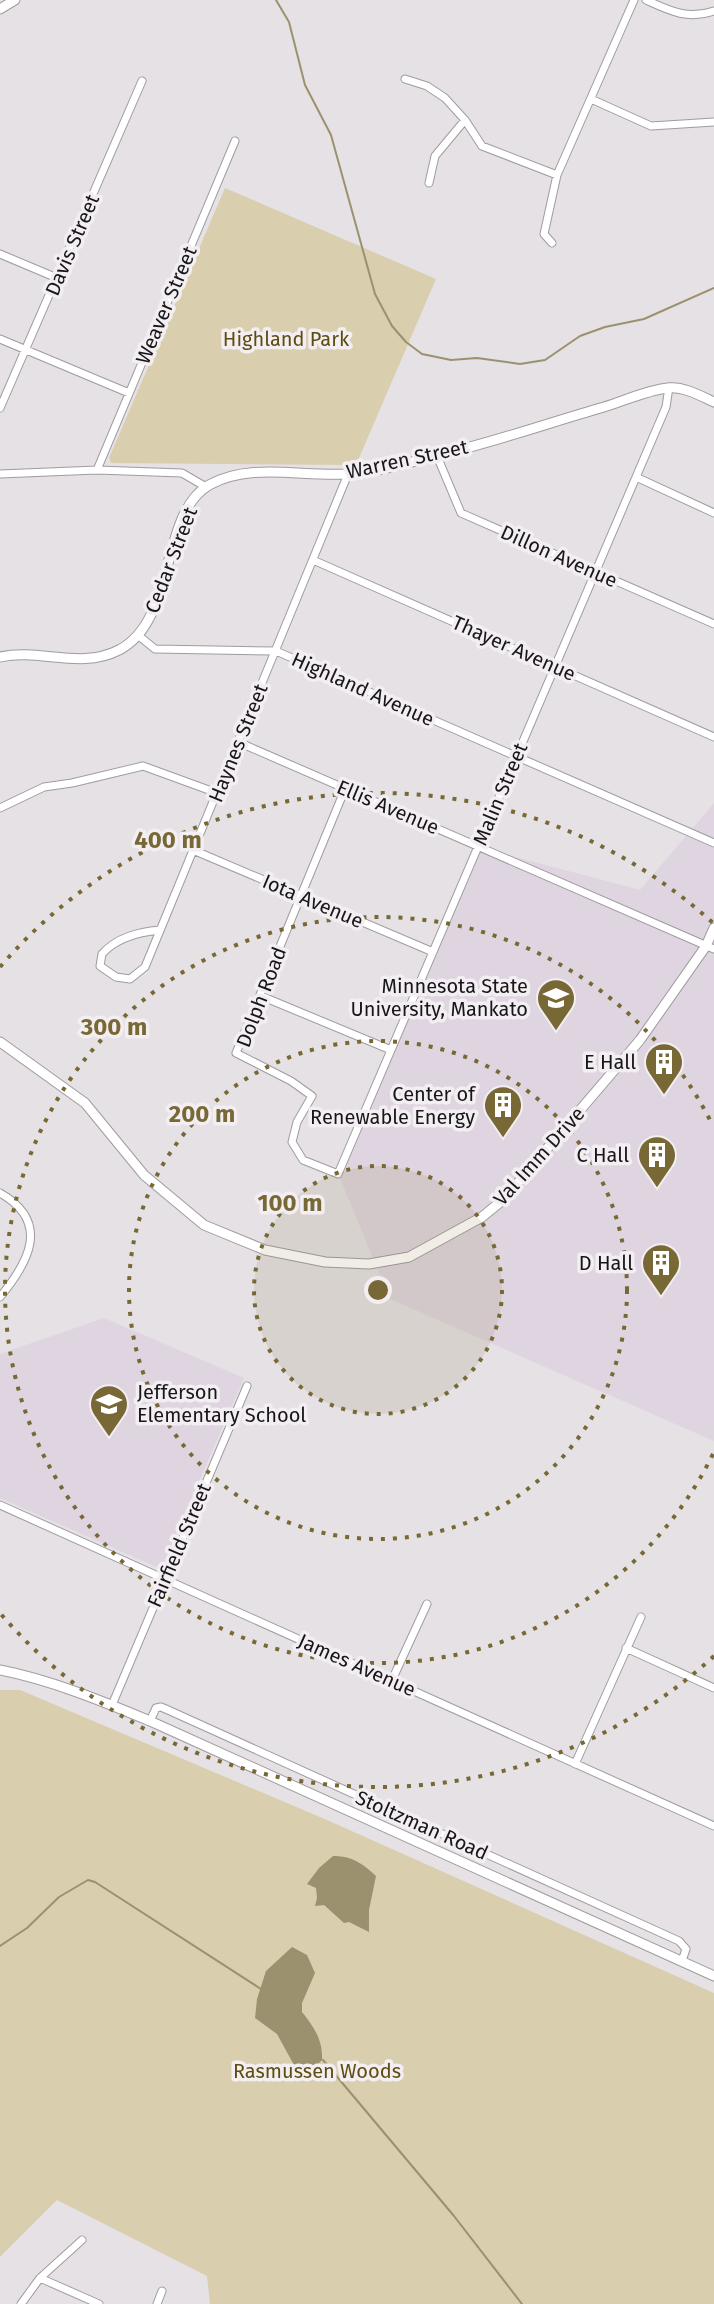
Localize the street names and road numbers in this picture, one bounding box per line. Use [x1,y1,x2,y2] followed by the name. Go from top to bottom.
[40,190,104,299] street label: Davis Street
[130,242,202,367] street label: Weaver Street
[344,434,471,484] street label: Warren Street
[140,503,203,617] street label: Cedar Street
[497,520,621,592] street label: Dillon Avenue
[449,610,579,686] street label: Thayer Avenue
[288,647,438,731] street label: Highland Avenue
[203,680,273,806] street label: Haynes Street
[468,738,533,849] street label: Malin Street
[333,775,443,839] street label: Ellis Avenue
[259,869,367,933] street label: Iota Avenue
[231,943,291,1051] street label: Dolph Road
[488,1102,590,1210] street label: Val Imm Drive
[142,1479,216,1611] street label: Fairfield Street
[295,1628,419,1702] street label: James Avenue
[352,1785,492,1865] street label: Stoltzman Road

